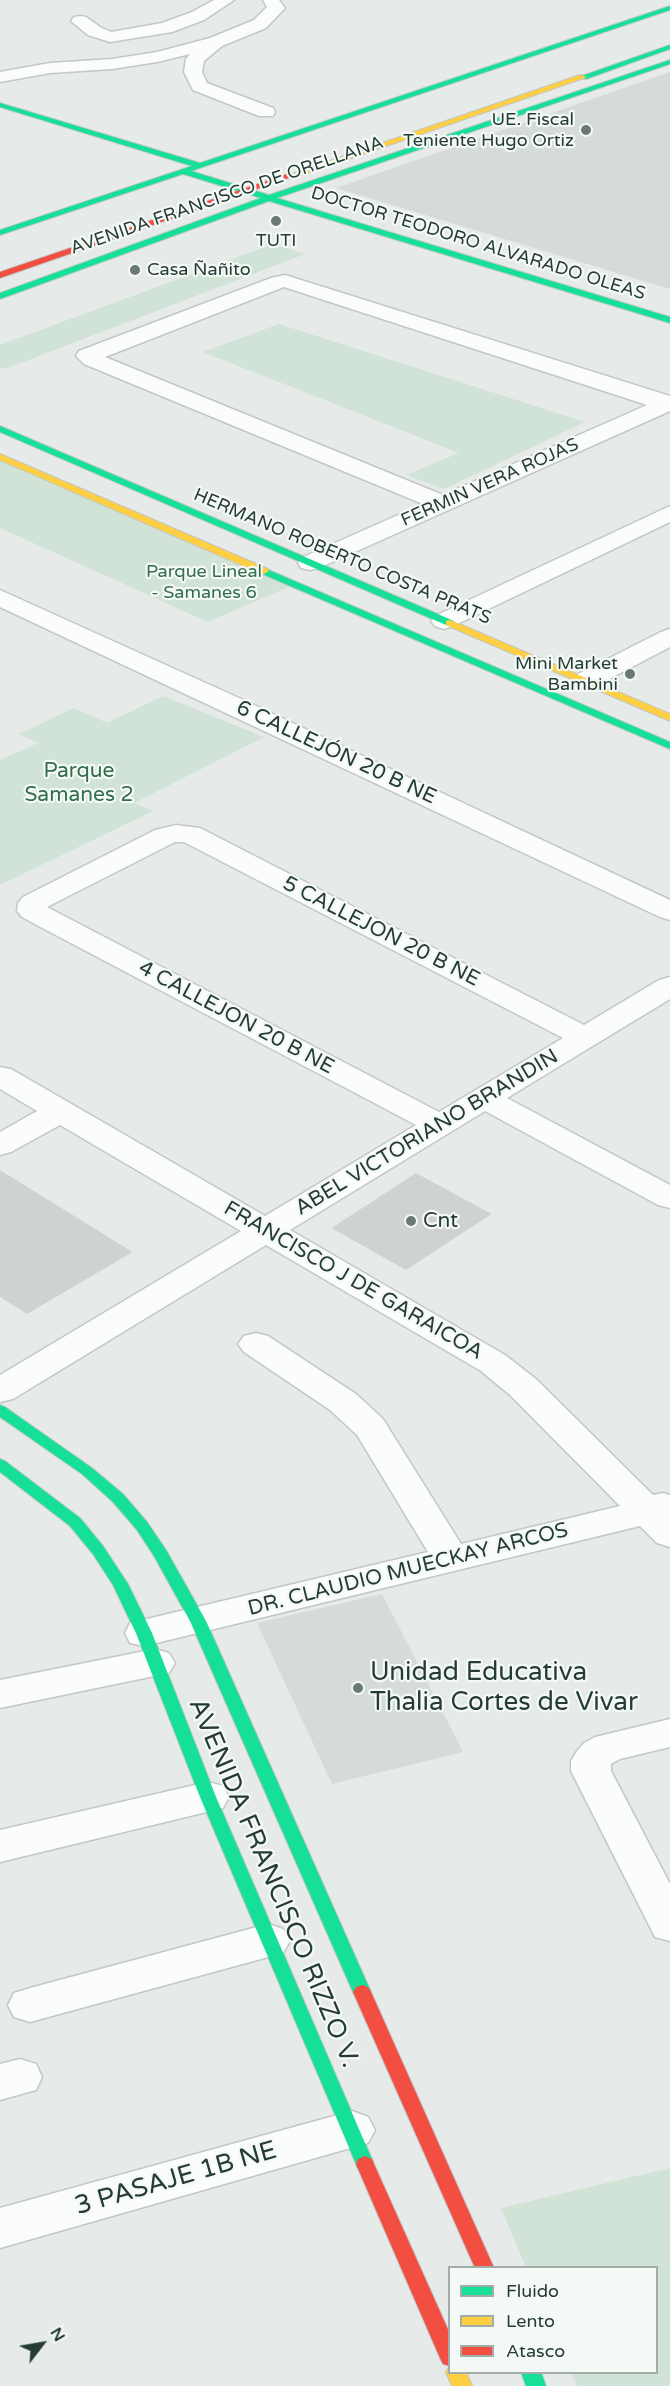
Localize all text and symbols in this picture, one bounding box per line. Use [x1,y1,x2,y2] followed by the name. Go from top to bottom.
[403,109,574,152] place label: UE. Fiscal Teniente Hugo Ortiz
[579,123,593,137] marker: UE. Fiscal Teniente Hugo Ortiz
[68,132,386,260] street label: AVENIDA FRANCISCO DE ORELLANA
[308,183,648,305] street label: DOCTOR TEODORO ALVARADO OLEAS
[269,214,283,228] marker: TUTI
[256,230,296,252] place label: TUTI
[147,259,251,281] place label: Casa Ñañito
[128,263,142,277] marker: Casa Ñañito
[398,434,582,532] street label: FERMIN VERA ROJAS
[190,484,494,630] street label: HERMANO ROBERTO COSTA PRATS
[146,561,262,604] park label: Parque Lineal - Samanes 6
[515,653,618,696] place label: Mini Market Bambini
[623,667,637,681] marker: Mini Market Bambini
[232,696,440,810] street label: 6 CALLEJÓN 20 B NE
[24,758,134,808] park label: Parque Samanes 2
[278,871,484,993] street label: 5 CALLEJON 20 B NE
[134,956,338,1080] street label: 4 CALLEJON 20 B NE
[291,1044,563,1222] street label: ABEL VICTORIANO BRANDIN
[219,1196,487,1366] street label: FRANCISCO J DE GARAICOA
[423,1208,458,1234] place label: Cnt
[404,1214,418,1228] marker: Cnt
[245,1518,571,1622] street label: DR. CLAUDIO MUECKAY ARCOS
[370,1657,638,1718] place label: Unidad Educativa Thalia Cortes de Vivar
[351,1681,365,1695] marker: Unidad Educativa Thalia Cortes de Vivar
[181,1694,365,2072] street label: AVENIDA FRANCISCO RIZZO V.
[72,2135,280,2223] street label: 3 PASAJE 1B NE
[448,2266,658,2374] legend
[506,2280,559,2302] text: Fluido
[506,2310,555,2332] text: Lento
[12,2314,72,2374] north arrow
[46,2324,69,2345] text: N
[506,2340,565,2362] text: Atasco

